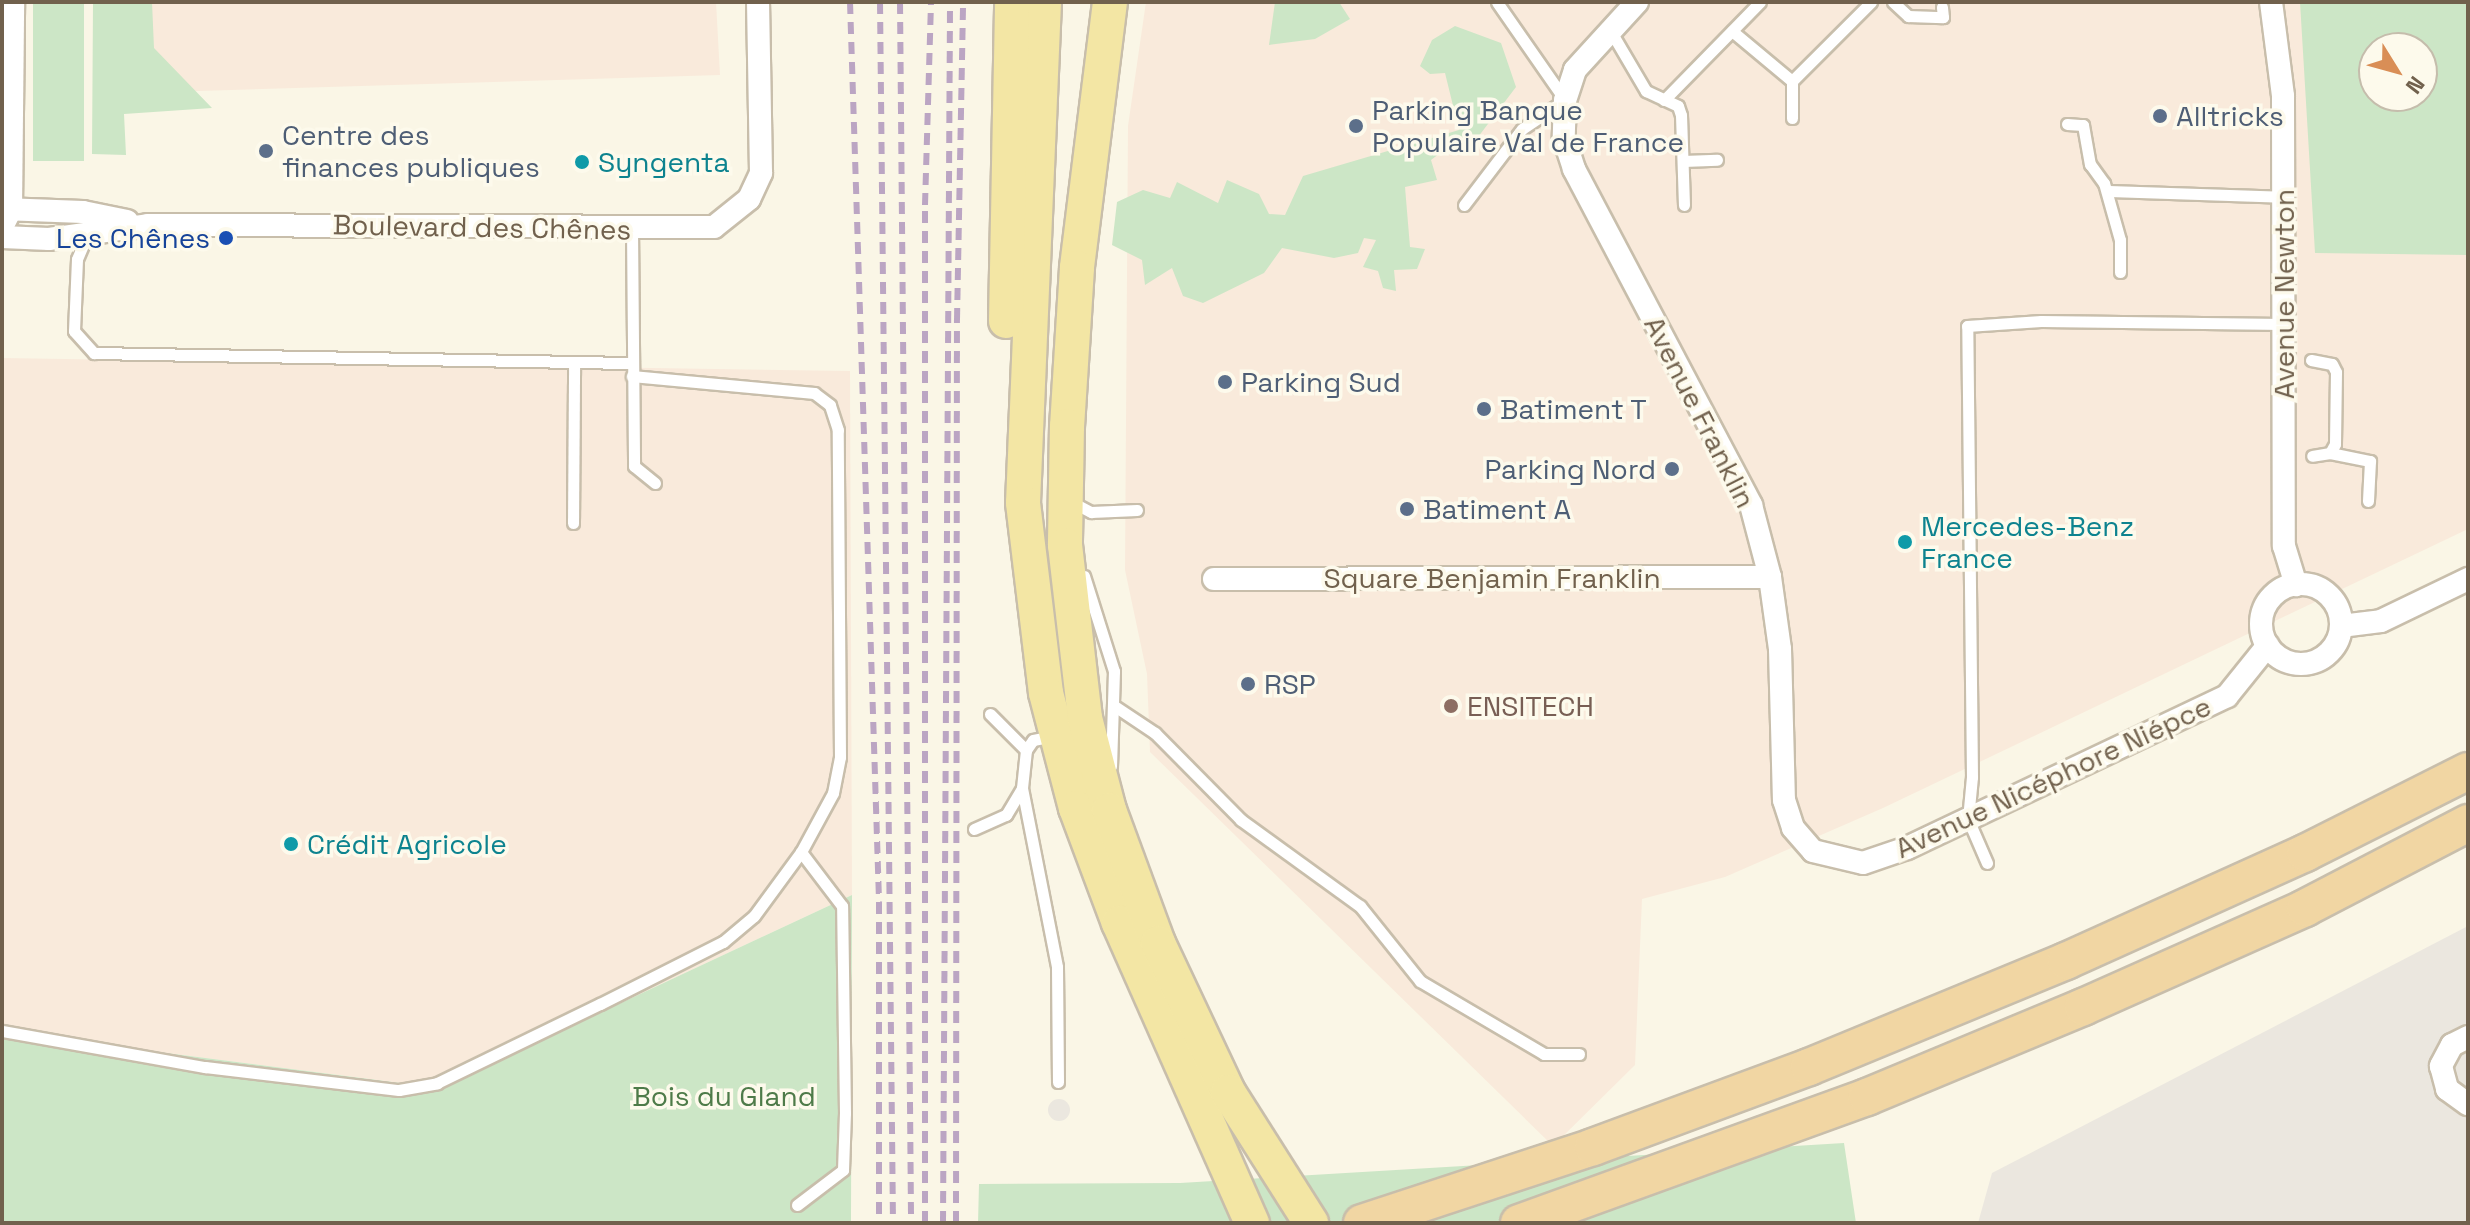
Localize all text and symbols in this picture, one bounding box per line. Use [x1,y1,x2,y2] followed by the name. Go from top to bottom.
[2358,32,2438,112] north arrow
[2400,71,2431,100] text: N
[1372,93,1685,159] place label: Parking Banque Populaire Val de France
[2176,99,2284,133] place label: Alltricks
[2151,107,2169,125] marker: Alltricks
[1347,117,1365,135] marker: Parking Banque Populaire Val de France
[282,118,540,184] place label: Centre des finances publiques
[257,142,275,160] marker: Centre des finances publiques
[598,145,730,179] place label: Syngenta
[573,153,591,171] marker: Syngenta
[2267,189,2301,399] street label: Avenue Newton
[332,208,632,246] street label: Boulevard des Chênes
[56,221,210,255] place label: Les Chênes
[217,229,235,247] marker: Les Chênes
[1637,311,1763,513] street label: Avenue Franklin
[1241,365,1401,399] place label: Parking Sud
[1216,373,1234,391] marker: Parking Sud
[1500,392,1647,426] place label: Batiment T
[1475,400,1493,418] marker: Batiment T
[1485,452,1656,486] place label: Parking Nord
[1663,460,1681,478] marker: Parking Nord
[1423,492,1572,526] place label: Batiment A
[1398,500,1416,518] marker: Batiment A
[1921,509,2134,575] place label: Mercedes-Benz France
[1896,533,1914,551] marker: Mercedes-Benz France
[1323,561,1661,595] street label: Square Benjamin Franklin
[1264,667,1316,701] place label: RSP
[1239,675,1257,693] marker: RSP
[1467,689,1594,723] place label: ENSITECH
[1890,689,2216,865] street label: Avenue Nicéphore Niépce
[1442,697,1460,715] marker: ENSITECH
[307,827,507,861] place label: Crédit Agricole
[282,835,300,853] marker: Crédit Agricole
[632,1079,816,1113] park label: Bois du Gland

